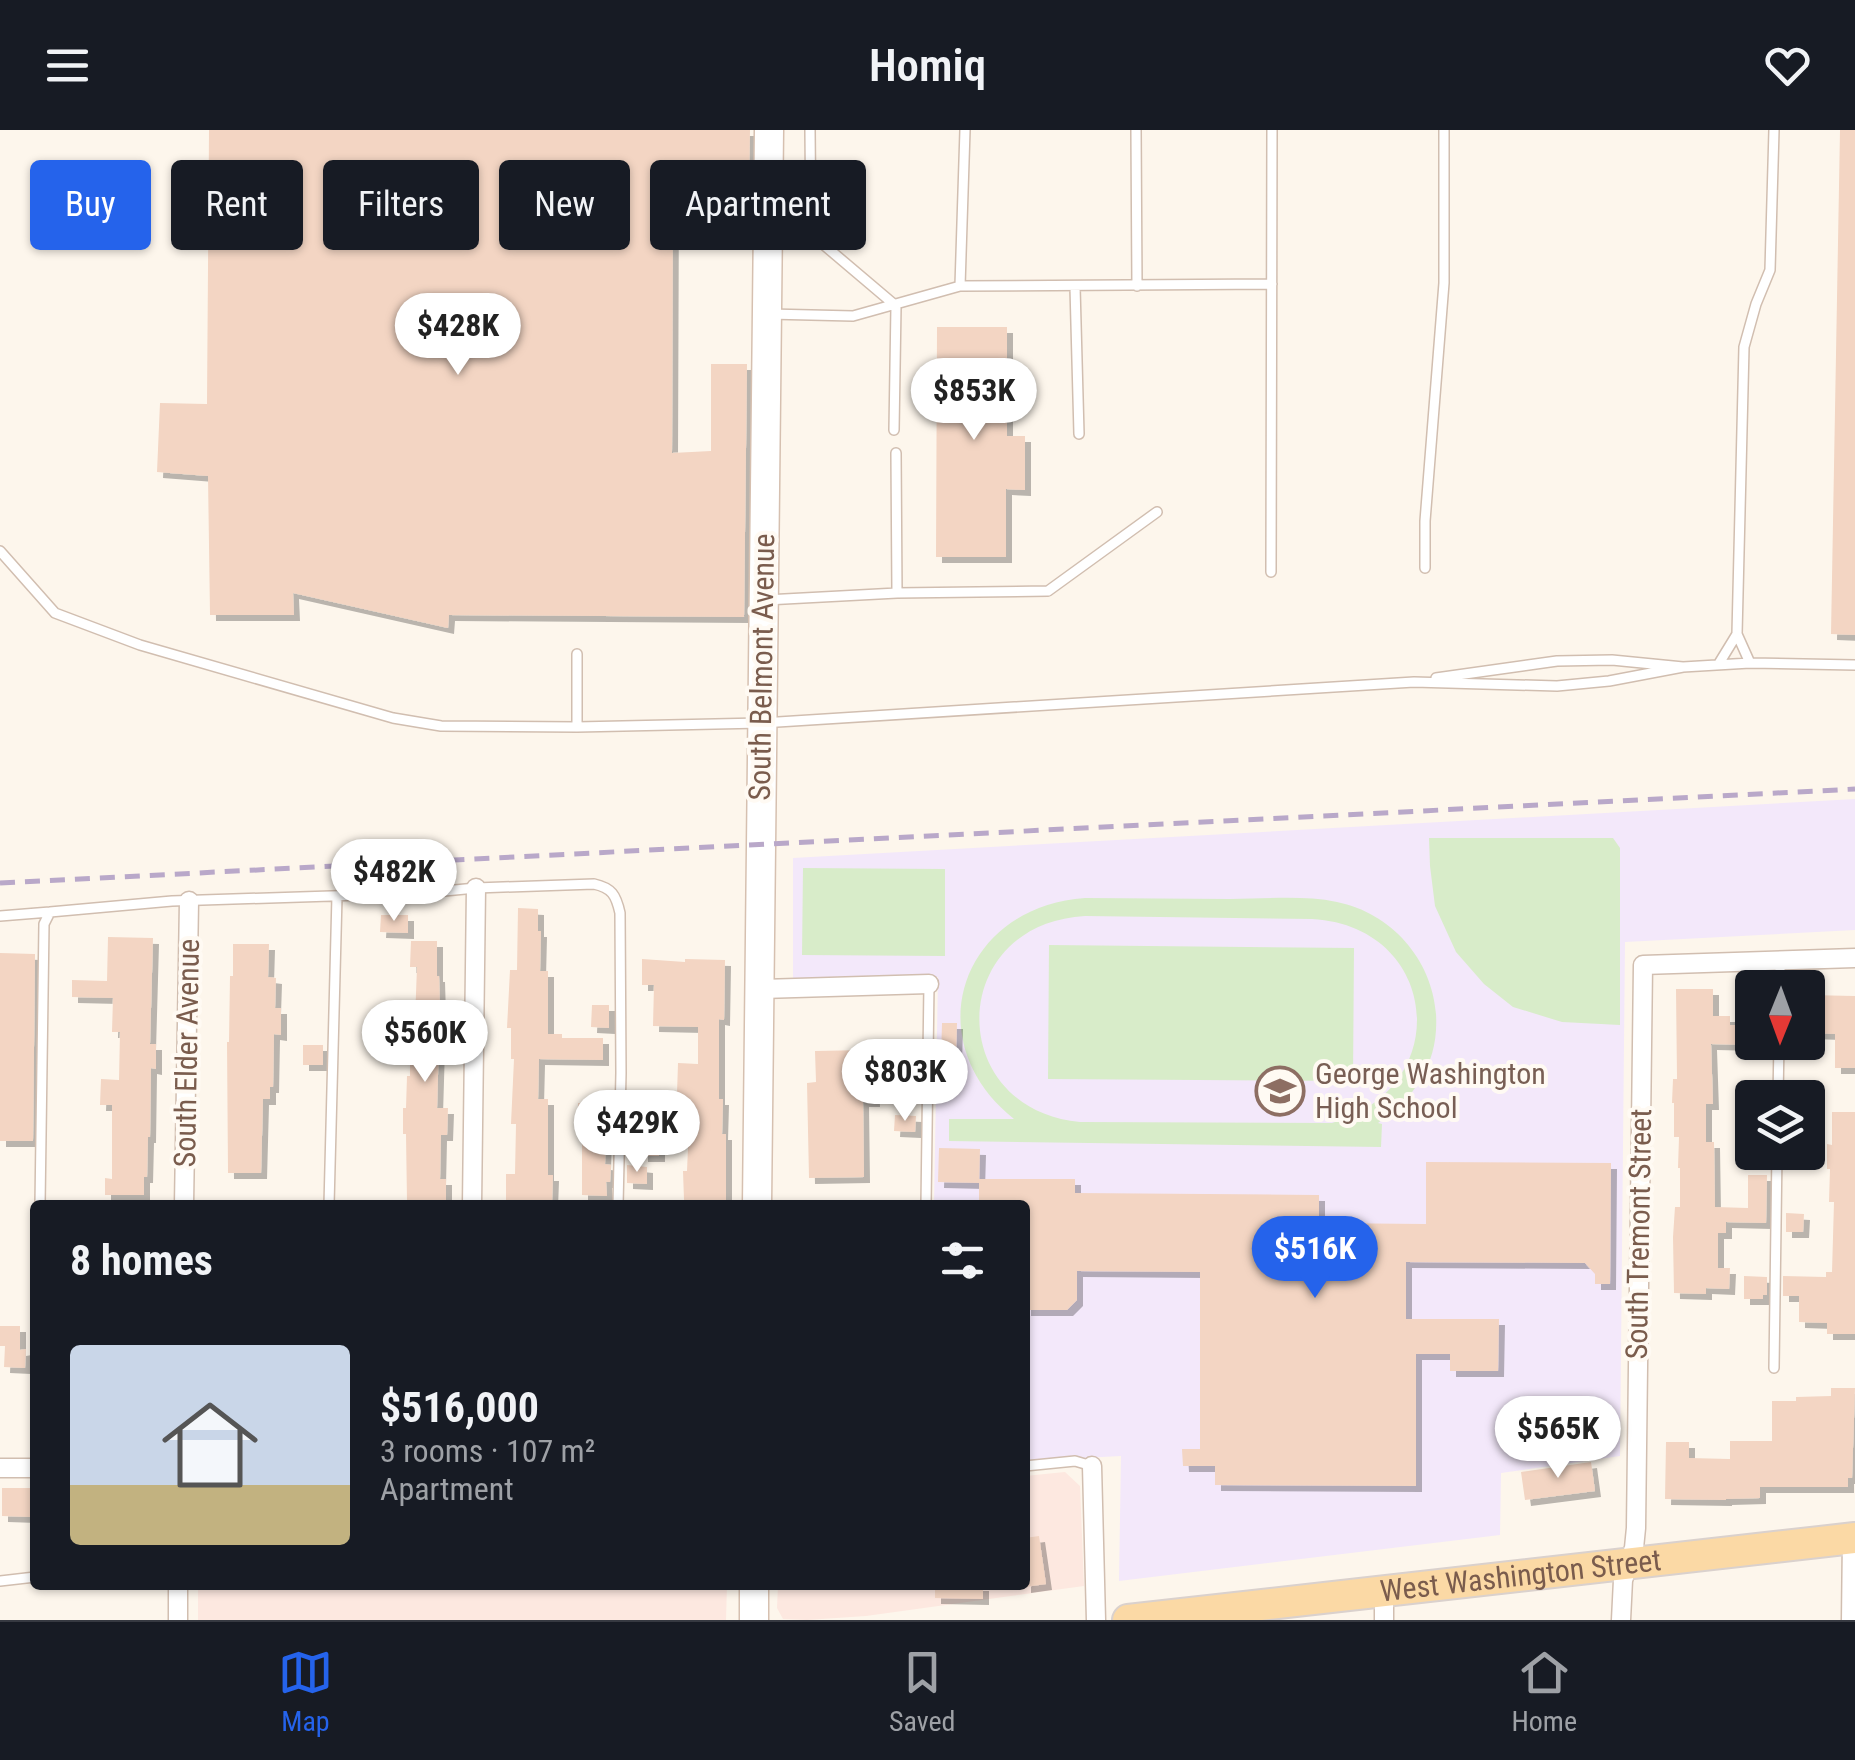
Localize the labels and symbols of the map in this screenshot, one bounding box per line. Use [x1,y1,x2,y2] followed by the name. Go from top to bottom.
[388,293,528,378] pin: $428K
[904,358,1044,443] pin: $853K
[742,533,781,801] street label: South Belmont Avenue
[324,839,464,924] pin: $482K
[167,938,206,1168] street label: South Elder Avenue
[1735,970,1825,1060] north arrow
[355,1000,495,1085] pin: $560K
[835,1039,975,1124] pin: $803K
[1315,1056,1546,1125] place label: George Washington High School
[1254,1065,1306,1117] school or university icon: George Washington High School
[567,1090,707,1175] pin: $429K
[1619,1108,1658,1360] street label: South Tremont Street
[1245,1216,1385,1301] pin: $516K
[1488,1396,1628,1481] pin: $565K
[1378,1542,1663,1608] street label: West Washington Street

